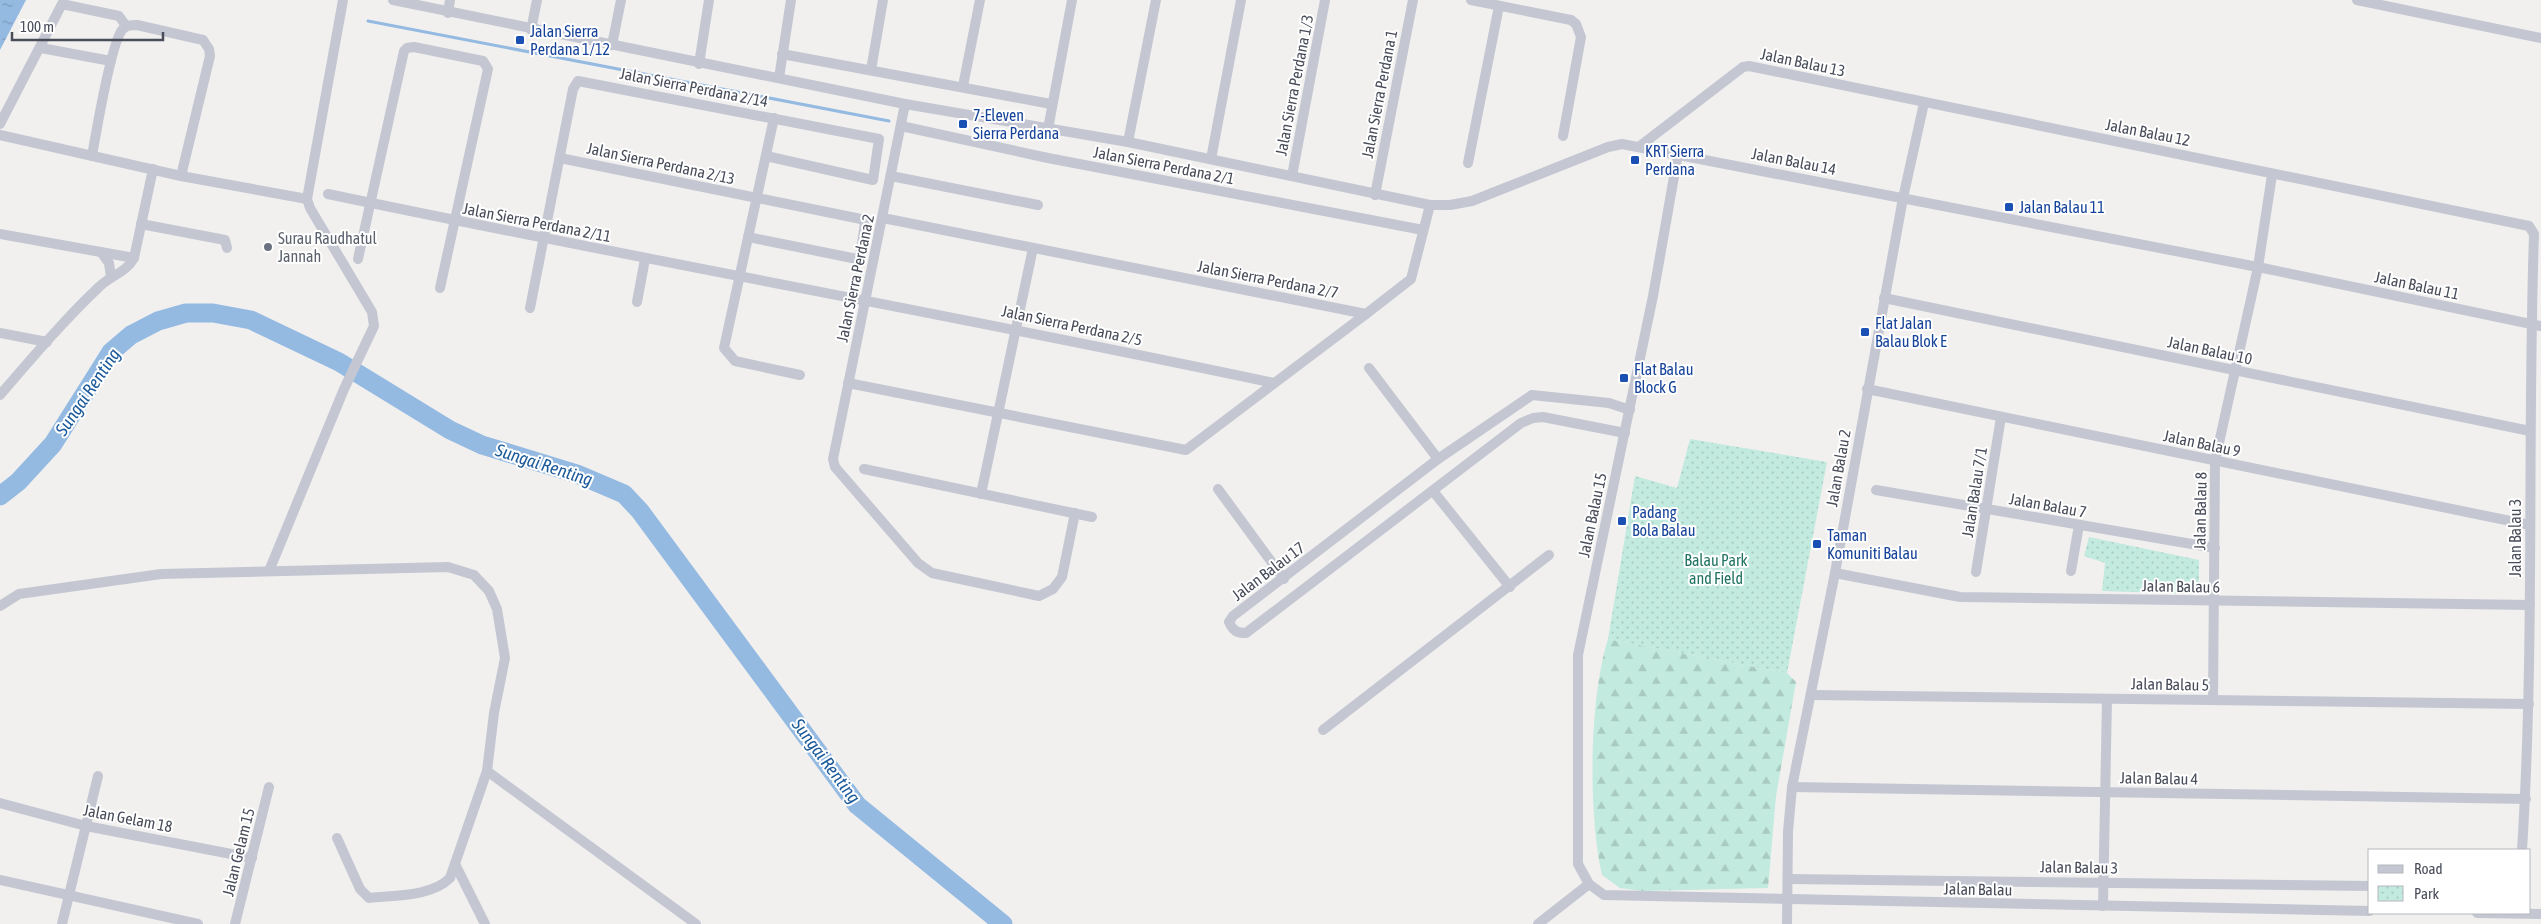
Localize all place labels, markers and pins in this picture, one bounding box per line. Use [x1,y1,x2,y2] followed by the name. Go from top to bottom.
[530,22,610,58] place label: Jalan Sierra Perdana 1/12
[514,34,526,46] marker: Jalan Sierra Perdana 1/12
[973,106,1059,142] place label: 7-Eleven Sierra Perdana
[957,118,969,130] marker: 7-Eleven Sierra Perdana
[1645,142,1704,178] place label: KRT Sierra Perdana
[1629,154,1641,166] marker: KRT Sierra Perdana
[2019,198,2105,216] place label: Jalan Balau 11
[2003,201,2015,213] marker: Jalan Balau 11
[278,229,377,265] place label: Surau Raudhatul Jannah
[262,241,274,253] marker: Surau Raudhatul Jannah
[1875,314,1947,350] place label: Flat Jalan Balau Blok E
[1859,326,1871,338] marker: Flat Jalan Balau Blok E
[1634,360,1693,396] place label: Flat Balau Block G
[1618,372,1630,384] marker: Flat Balau Block G
[1632,503,1695,539] place label: Padang Bola Balau
[1616,515,1628,527] marker: Padang Bola Balau
[1827,526,1918,562] place label: Taman Komuniti Balau
[1811,538,1823,550] marker: Taman Komuniti Balau

